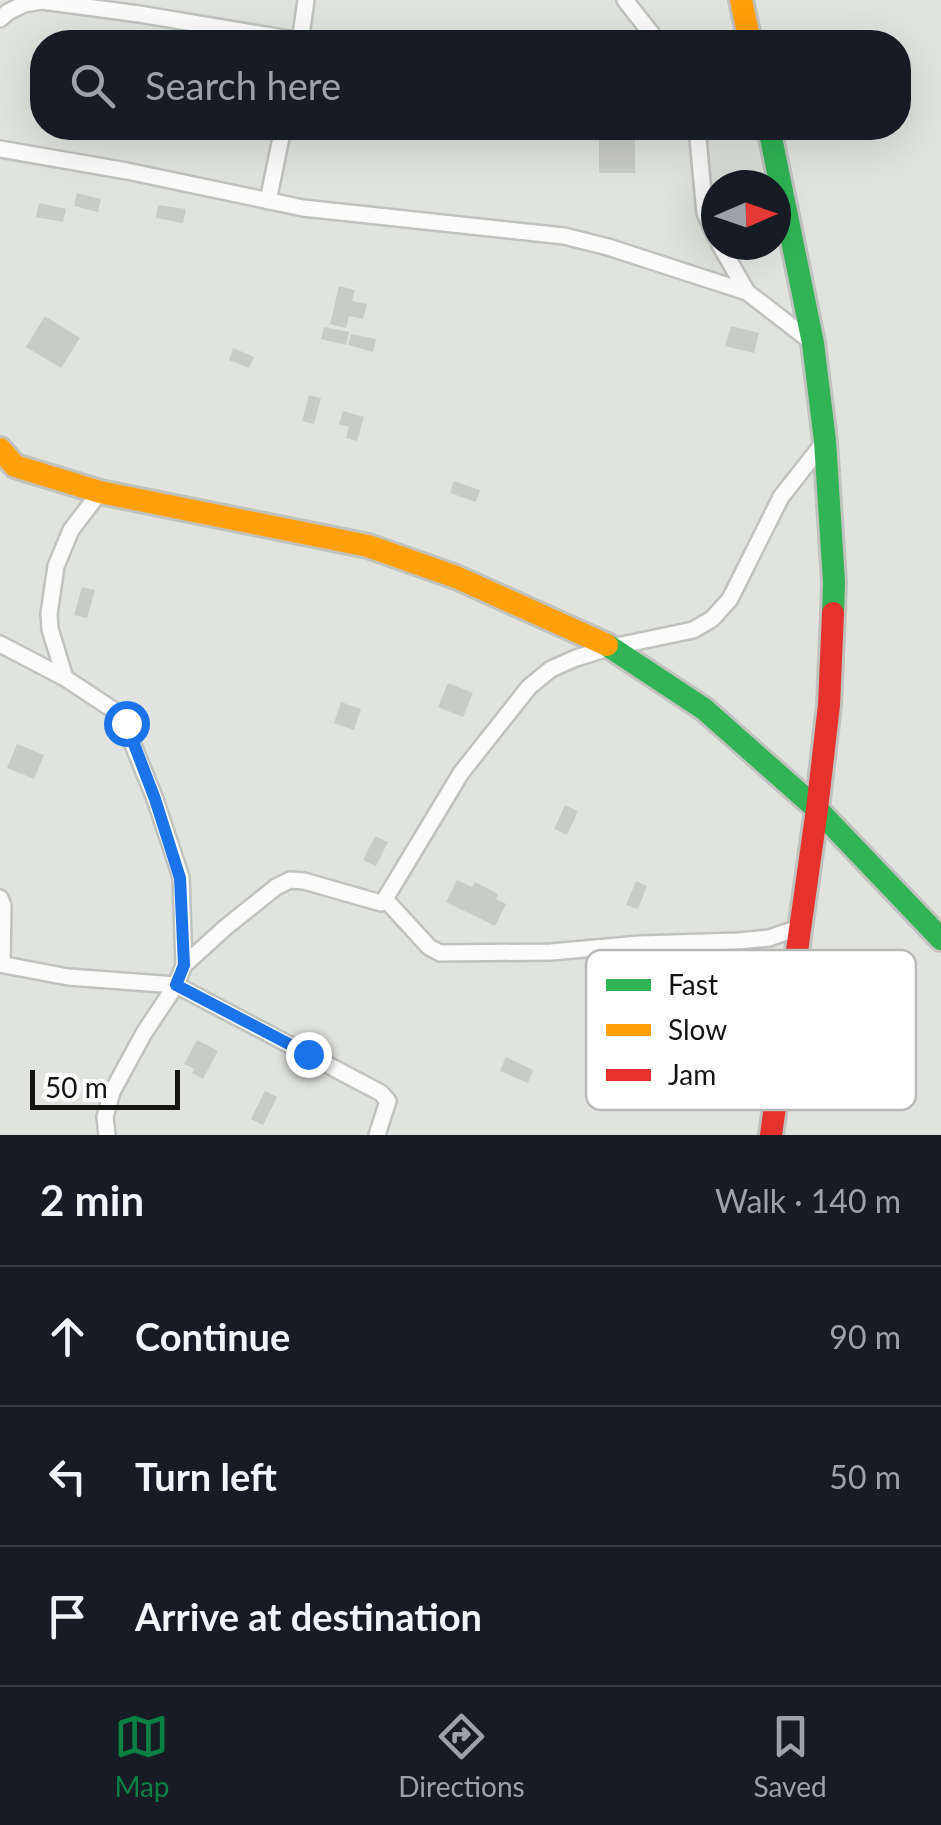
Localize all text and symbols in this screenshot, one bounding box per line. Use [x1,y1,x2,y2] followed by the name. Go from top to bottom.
[30,30,911,140] search box
[65,58,120,113] icon: search
[145,62,341,108] text: Search here
[701,170,791,260] north arrow
[104,701,150,747] route start
[586,950,916,1110] legend
[668,967,718,1001] text: Fast
[668,1012,727,1046] text: Slow
[286,1032,332,1078] route end
[668,1057,716,1091] text: Jam
[30,1065,180,1110] scale bar
[45,1070,108,1104] text: 50 m
[40,1175,144,1225] text: 2 min
[715,1181,901,1220] text: Walk · 140 m
[40,1309,95,1364] icon: ahead
[135,1313,290,1359] text: Continue
[829,1317,901,1356] text: 90 m
[40,1449,95,1504] icon: left
[135,1453,277,1499] text: Turn left
[829,1457,901,1496] text: 50 m
[40,1589,95,1644] icon: arrive
[135,1593,482,1639] text: Arrive at destination
[114,1709,170,1803] tab: Map
[398,1709,525,1803] tab: Directions
[753,1709,827,1803] tab: Saved

